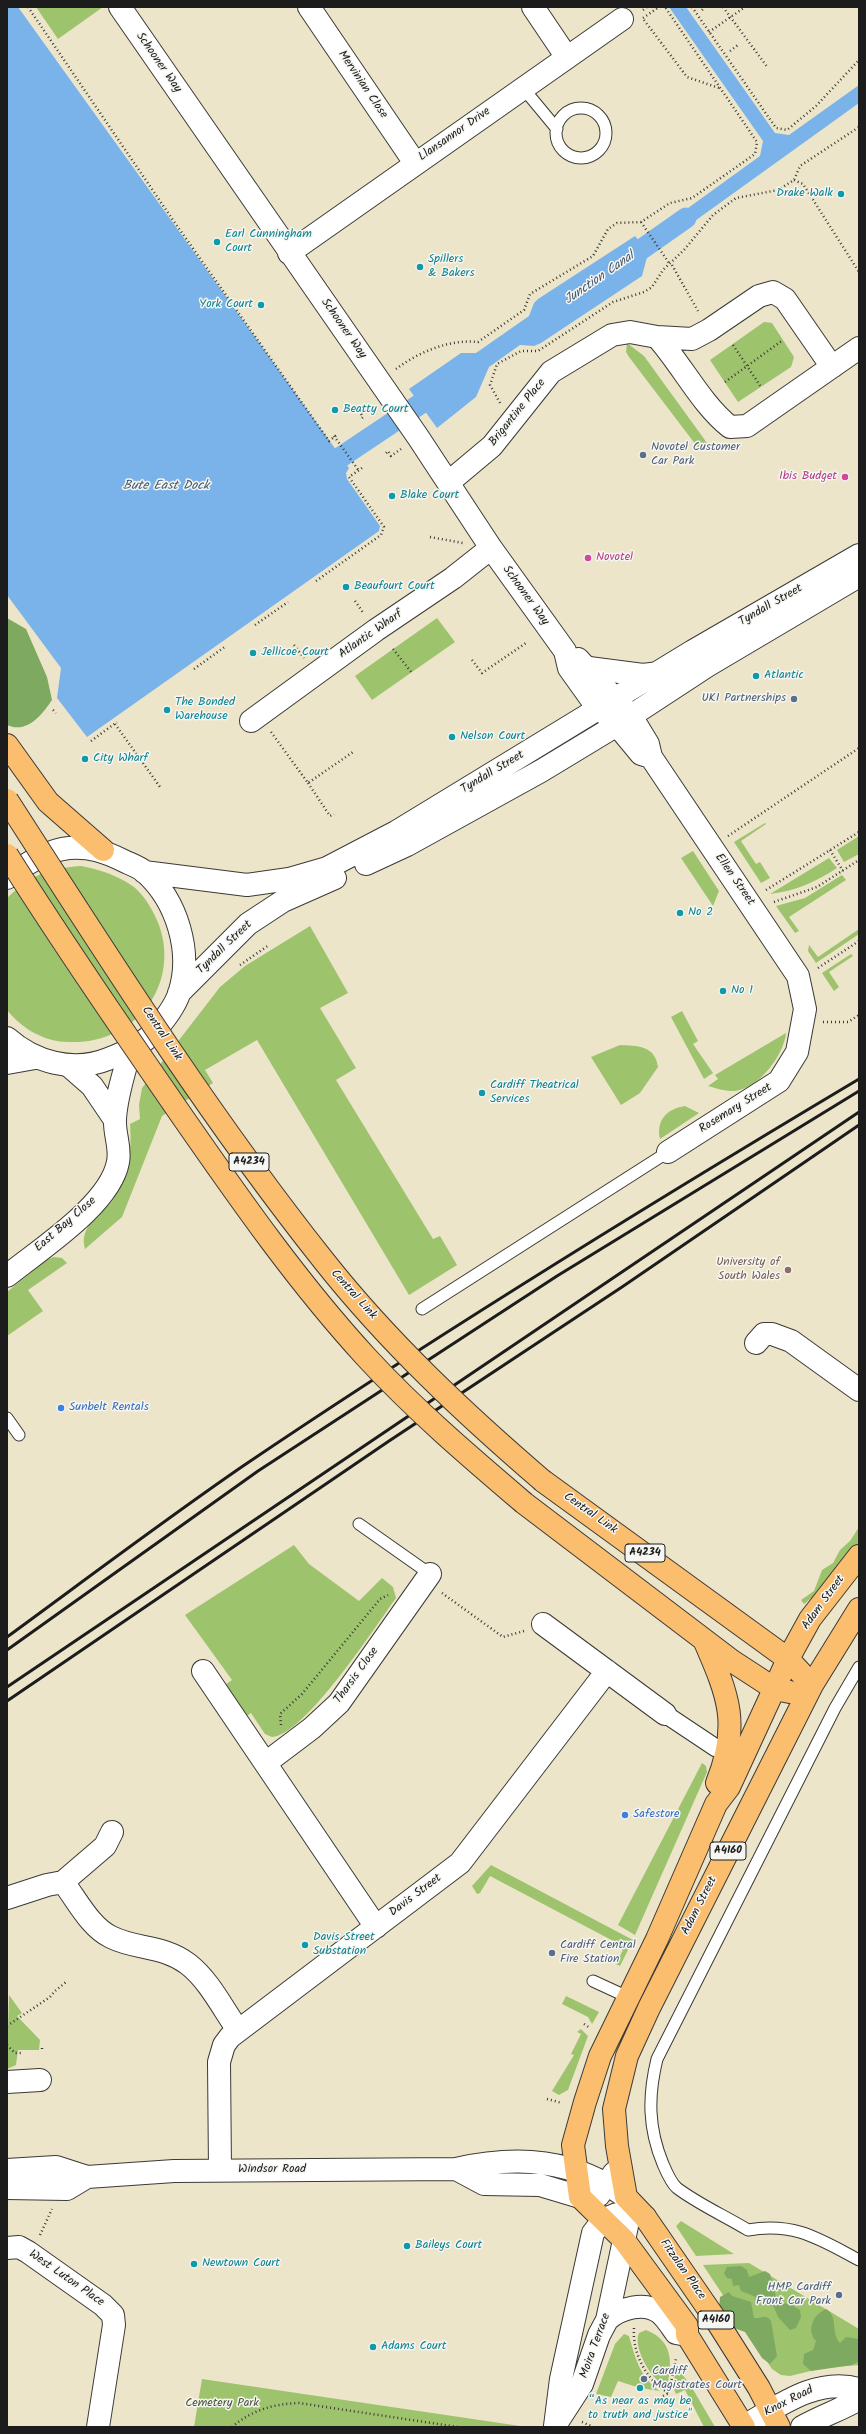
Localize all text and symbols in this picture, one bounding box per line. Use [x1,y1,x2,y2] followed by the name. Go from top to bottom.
[132,30,184,96] street label: Schooner Way
[334,48,390,122] street label: Mervinian Close
[416,105,494,165] street label: Llansannor Drive
[776,187,833,201] place label: Drake Walk
[836,189,846,199] marker: Drake Walk
[225,228,312,256] place label: Earl Cunningham Court
[212,237,222,247] marker: Earl Cunningham Court
[562,249,638,309] water label: Junction Canal
[428,253,475,281] place label: Spillers & Bakers
[415,262,425,272] marker: Spillers & Bakers
[317,296,369,362] street label: Schooner Way
[199,298,253,312] place label: York Court
[256,300,266,310] marker: York Court
[487,377,549,449] street label: Brigantine Place
[343,403,408,417] place label: Beatty Court
[330,405,340,415] marker: Beatty Court
[651,441,740,469] place label: Novotel Customer Car Park
[638,450,648,460] marker: Novotel Customer Car Park
[779,470,837,484] place label: Ibis Budget
[840,472,850,482] marker: Ibis Budget
[123,479,209,495] water label: Bute East Dock
[400,489,459,503] place label: Blake Court
[387,491,397,501] marker: Blake Court
[596,551,633,565] place label: Novotel
[583,553,593,563] marker: Novotel
[499,563,551,629] street label: Schooner Way
[354,580,435,594] place label: Beaufourt Court
[341,582,351,592] marker: Beaufourt Court
[737,582,805,630] street label: Tyndall Street
[336,608,406,662] street label: Atlantic Wharf
[261,646,329,660] place label: Jellicoe Court
[248,648,258,658] marker: Jellicoe Court
[764,669,804,683] place label: Atlantic
[751,671,761,681] marker: Atlantic
[701,692,786,706] place label: UKI Partnerships
[789,694,799,704] marker: UKI Partnerships
[175,696,235,724] place label: The Bonded Warehouse
[162,705,172,715] marker: The Bonded Warehouse
[460,730,525,744] place label: Nelson Court
[447,732,457,742] marker: Nelson Court
[459,748,527,798] street label: Tyndall Street
[93,752,148,766] place label: City Wharf
[80,754,90,764] marker: City Wharf
[711,851,757,909] street label: Ellen Street
[688,906,713,920] place label: No 2
[675,908,685,918] marker: No 2
[194,918,256,978] street label: Tyndall Street
[731,984,753,998] place label: No 1
[718,986,728,996] marker: No 1
[138,1004,184,1064] street label: Central Link
[490,1079,579,1107] place label: Cardiff Theatrical Services
[697,1081,775,1137] street label: Rosemary Street
[477,1088,487,1098] marker: Cardiff Theatrical Services
[229,1153,269,1171] road number: A4234
[32,1194,100,1256] street label: East Bay Close
[716,1256,780,1284] place label: University of South Wales
[783,1265,793,1275] marker: University of South Wales
[327,1267,379,1323] street label: Central Link
[69,1401,149,1415] place label: Sunbelt Rentals
[56,1403,66,1413] marker: Sunbelt Rentals
[560,1490,620,1538] street label: Central Link
[625,1544,665,1562] road number: A4234
[799,1573,849,1633] street label: Adam Street
[332,1645,382,1707] street label: Tharsis Close
[633,1808,679,1822] place label: Safestore
[620,1810,630,1820] marker: Safestore
[710,1842,746,1860] road number: A4160
[387,1872,445,1920] street label: Davis Street
[679,1874,721,1938] street label: Adam Street
[313,1931,375,1959] place label: Davis Street Substation
[560,1939,636,1967] place label: Cardiff Central Fire Station
[300,1940,310,1950] marker: Davis Street Substation
[547,1948,557,1958] marker: Cardiff Central Fire Station
[238,2163,306,2177] street label: Windsor Road
[656,2237,708,2303] street label: Fitzalan Place
[415,2239,482,2253] place label: Baileys Court
[402,2241,412,2251] marker: Baileys Court
[26,2248,106,2310] street label: West Luton Place
[202,2257,280,2271] place label: Newtown Court
[189,2259,199,2269] marker: Newtown Court
[756,2281,831,2309] place label: HMP Cardiff Front Car Park
[834,2290,844,2300] marker: HMP Cardiff Front Car Park
[578,2311,614,2381] street label: Moira Terrace
[698,2311,734,2329] road number: A4160
[381,2340,446,2354] place label: Adams Court
[368,2342,378,2352] marker: Adams Court
[652,2365,742,2393] place label: Cardiff Magistrates Court
[639,2374,649,2384] marker: Cardiff Magistrates Court
[635,2383,645,2393] marker: “As near as may be to truth and justice"
[762,2384,816,2420] street label: Knox Road
[588,2395,692,2423] place label: “As near as may be to truth and justice"
[185,2397,259,2411] park label: Cemetery Park

